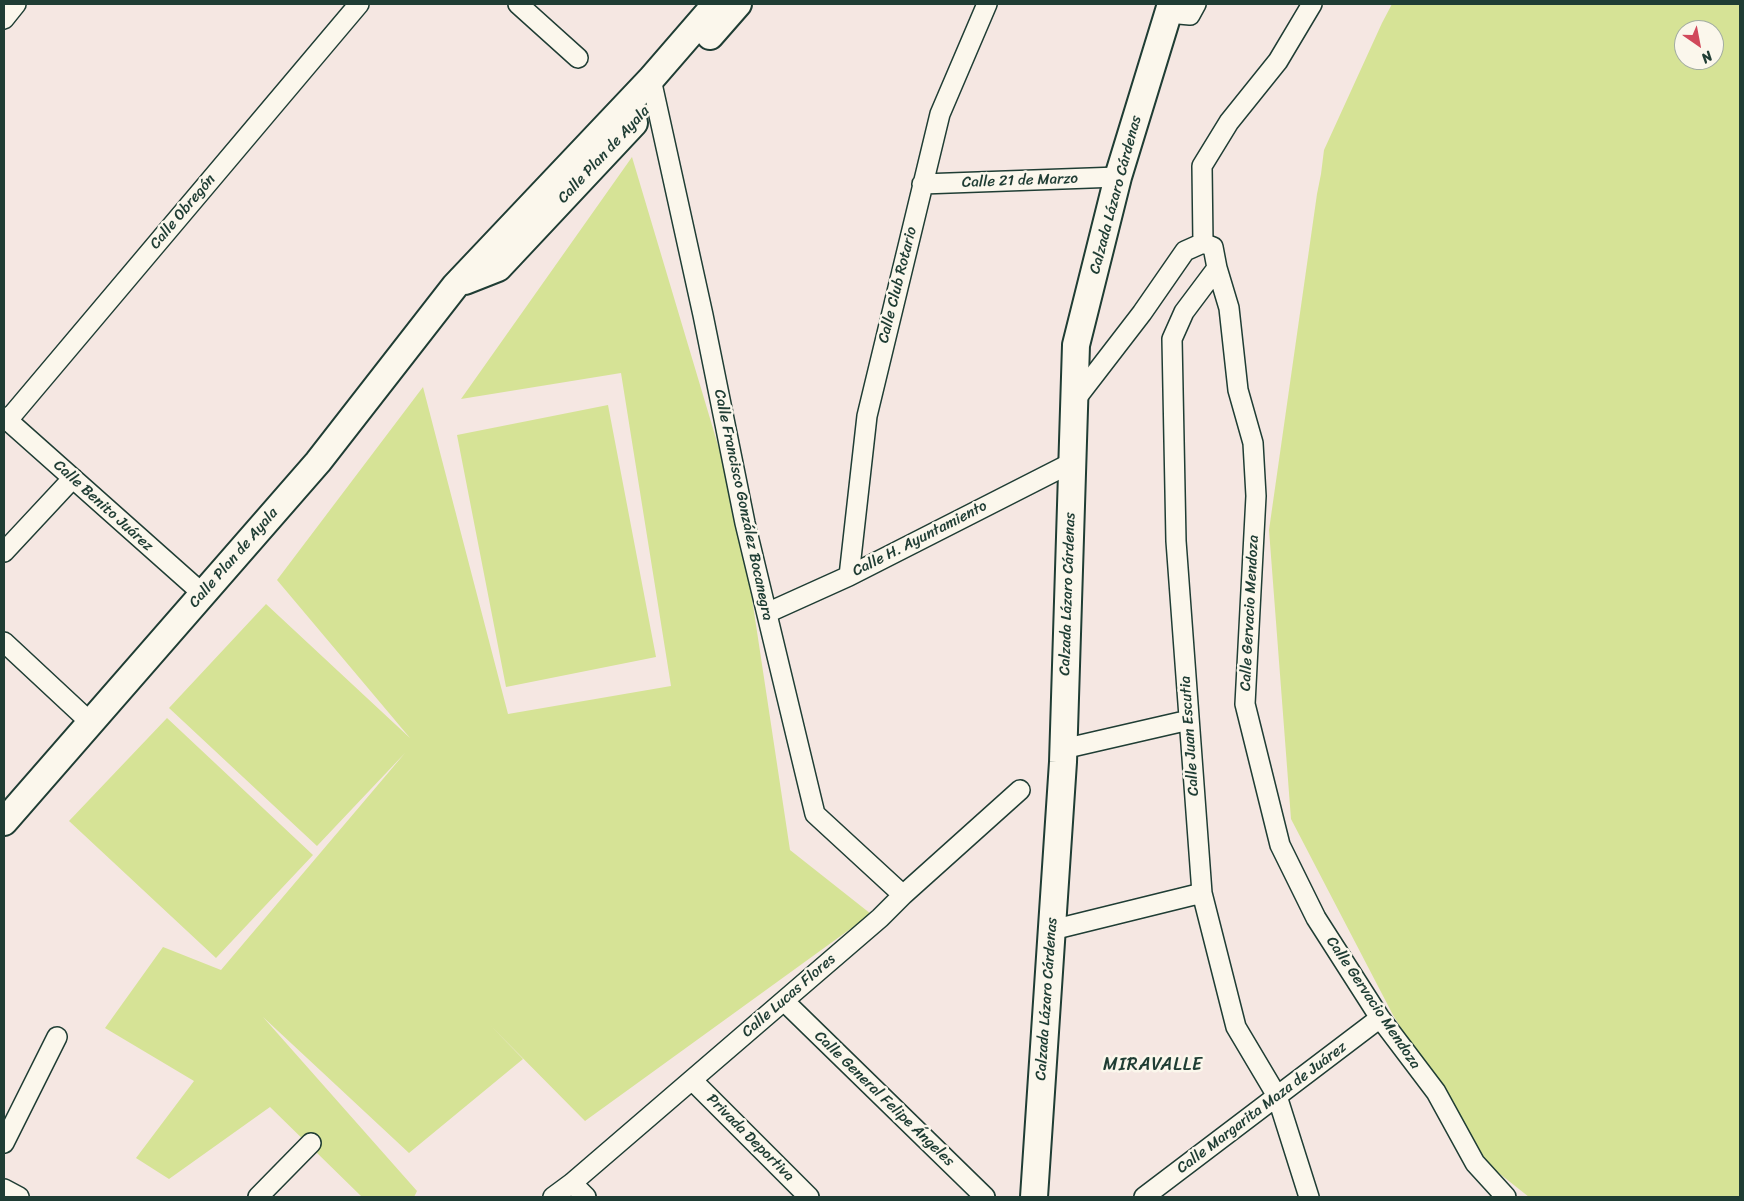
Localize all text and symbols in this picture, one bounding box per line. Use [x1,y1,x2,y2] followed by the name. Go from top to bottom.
[1674,20,1724,70] north arrow
[1696,44,1718,70] text: N
[554,103,654,207] street label: Calle Plan de Ayala
[1086,114,1146,276] street label: Calzada Lázaro Cárdenas
[962,170,1078,192] street label: Calle 21 de Marzo
[146,171,220,253] street label: Calle Obregón
[875,225,921,345] street label: Calle Club Rotario
[710,388,776,622] street label: Calle Francisco González Bocanegra
[49,457,157,555] street label: Calle Benito Juárez
[850,497,990,581] street label: Calle H. Ayuntamiento
[186,504,282,612] street label: Calle Plan de Ayala
[1056,512,1080,676] street label: Calzada Lázaro Cárdenas
[1237,535,1263,691] street label: Calle Gervacio Mendoza
[1177,675,1203,797] street label: Calle Juan Escutia
[1032,917,1062,1081] street label: Calzada Lázaro Cárdenas
[1322,933,1424,1073] street label: Calle Gervacio Mendoza
[739,951,839,1041] street label: Calle Lucas Flores
[810,1028,958,1170] street label: Calle General Felipe Ángeles
[1174,1038,1350,1178] street label: Calle Margarita Maza de Juárez
[1101,1054,1205,1076] district label: MIRAVALLE
[703,1091,797,1185] street label: Privada Deportiva

